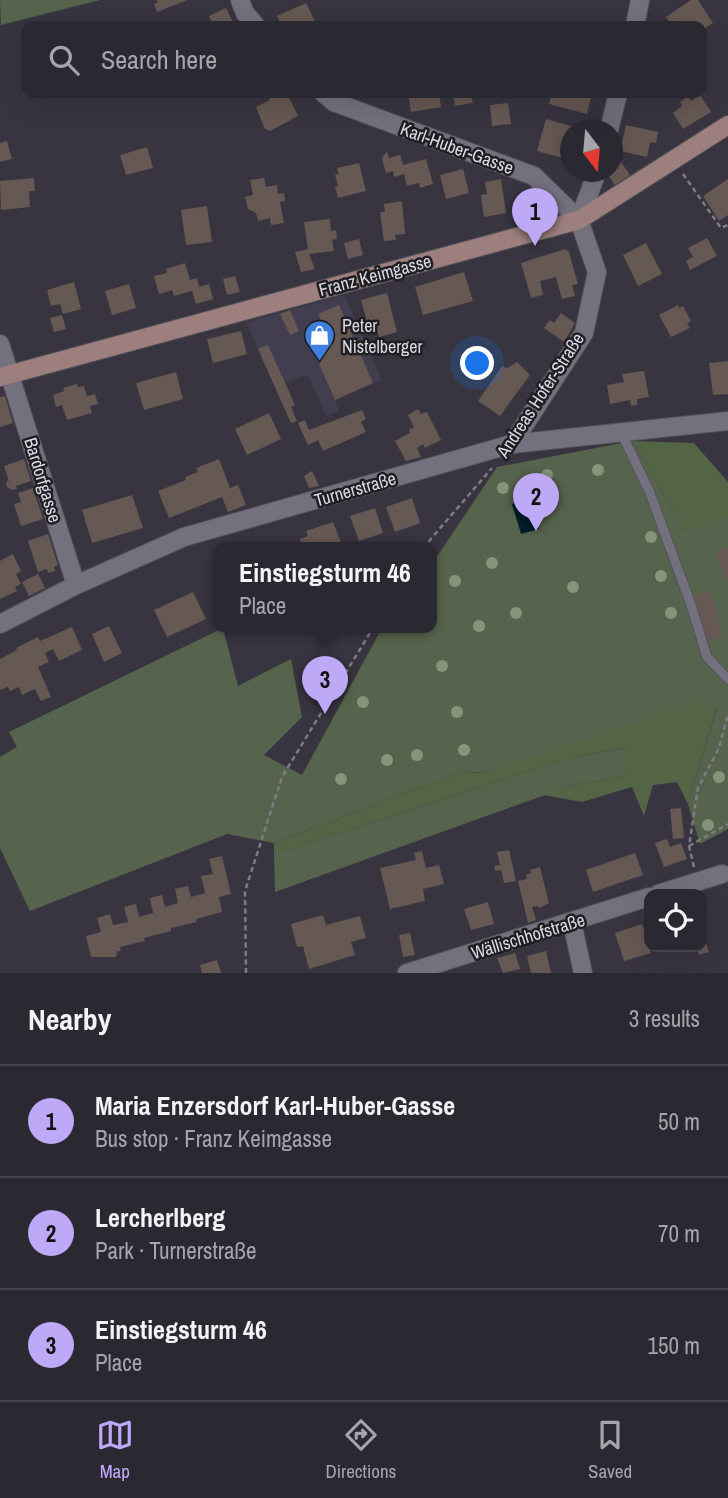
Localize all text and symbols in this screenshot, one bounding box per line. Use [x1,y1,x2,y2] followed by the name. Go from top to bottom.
[21,21,707,98] search box
[45,41,83,79] icon: search
[101,42,217,77] text: Search here
[397,116,517,180] street label: Karl-Huber-Gasse
[560,119,623,182] north arrow
[512,188,558,246] pin: 1
[316,248,434,302] street label: Franz Keimgasse
[342,313,422,359] place label: Peter Nistelberger
[302,318,336,362] shop icon: Peter Nistelberger
[490,328,590,463] street label: Andreas Hofer-Straße
[460,346,494,380] your location
[18,434,68,526] street label: Bardorfgasse
[311,465,399,513] street label: Turnerstraße
[513,473,559,531] pin: 2
[213,542,437,633] popup
[239,555,411,590] text: Einstiegsturm 46
[239,590,286,621] text: Place
[302,656,348,714] pin: 3
[644,889,707,952] map controls
[644,889,707,952] button: locate
[468,907,588,965] street label: Wällischhofstraße
[28,999,111,1039] text: Nearby
[629,1003,700,1034] text: 3 results
[95,1088,455,1123] text: Maria Enzersdorf Karl-Huber-Gasse
[46,1106,56,1137] text: 1
[658,1106,700,1137] text: 50 m
[95,1123,332,1154] text: Bus stop · Franz Keimgasse
[95,1200,225,1235] text: Lercherlberg
[46,1218,56,1249] text: 2
[658,1218,700,1249] text: 70 m
[95,1235,257,1266] text: Park · Turnerstraße
[95,1312,267,1347] text: Einstiegsturm 46
[46,1330,56,1361] text: 3
[648,1330,700,1361] text: 150 m
[95,1347,142,1378] text: Place
[96,1416,134,1484] tab: Map
[325,1416,396,1484] tab: Directions
[588,1416,632,1484] tab: Saved

